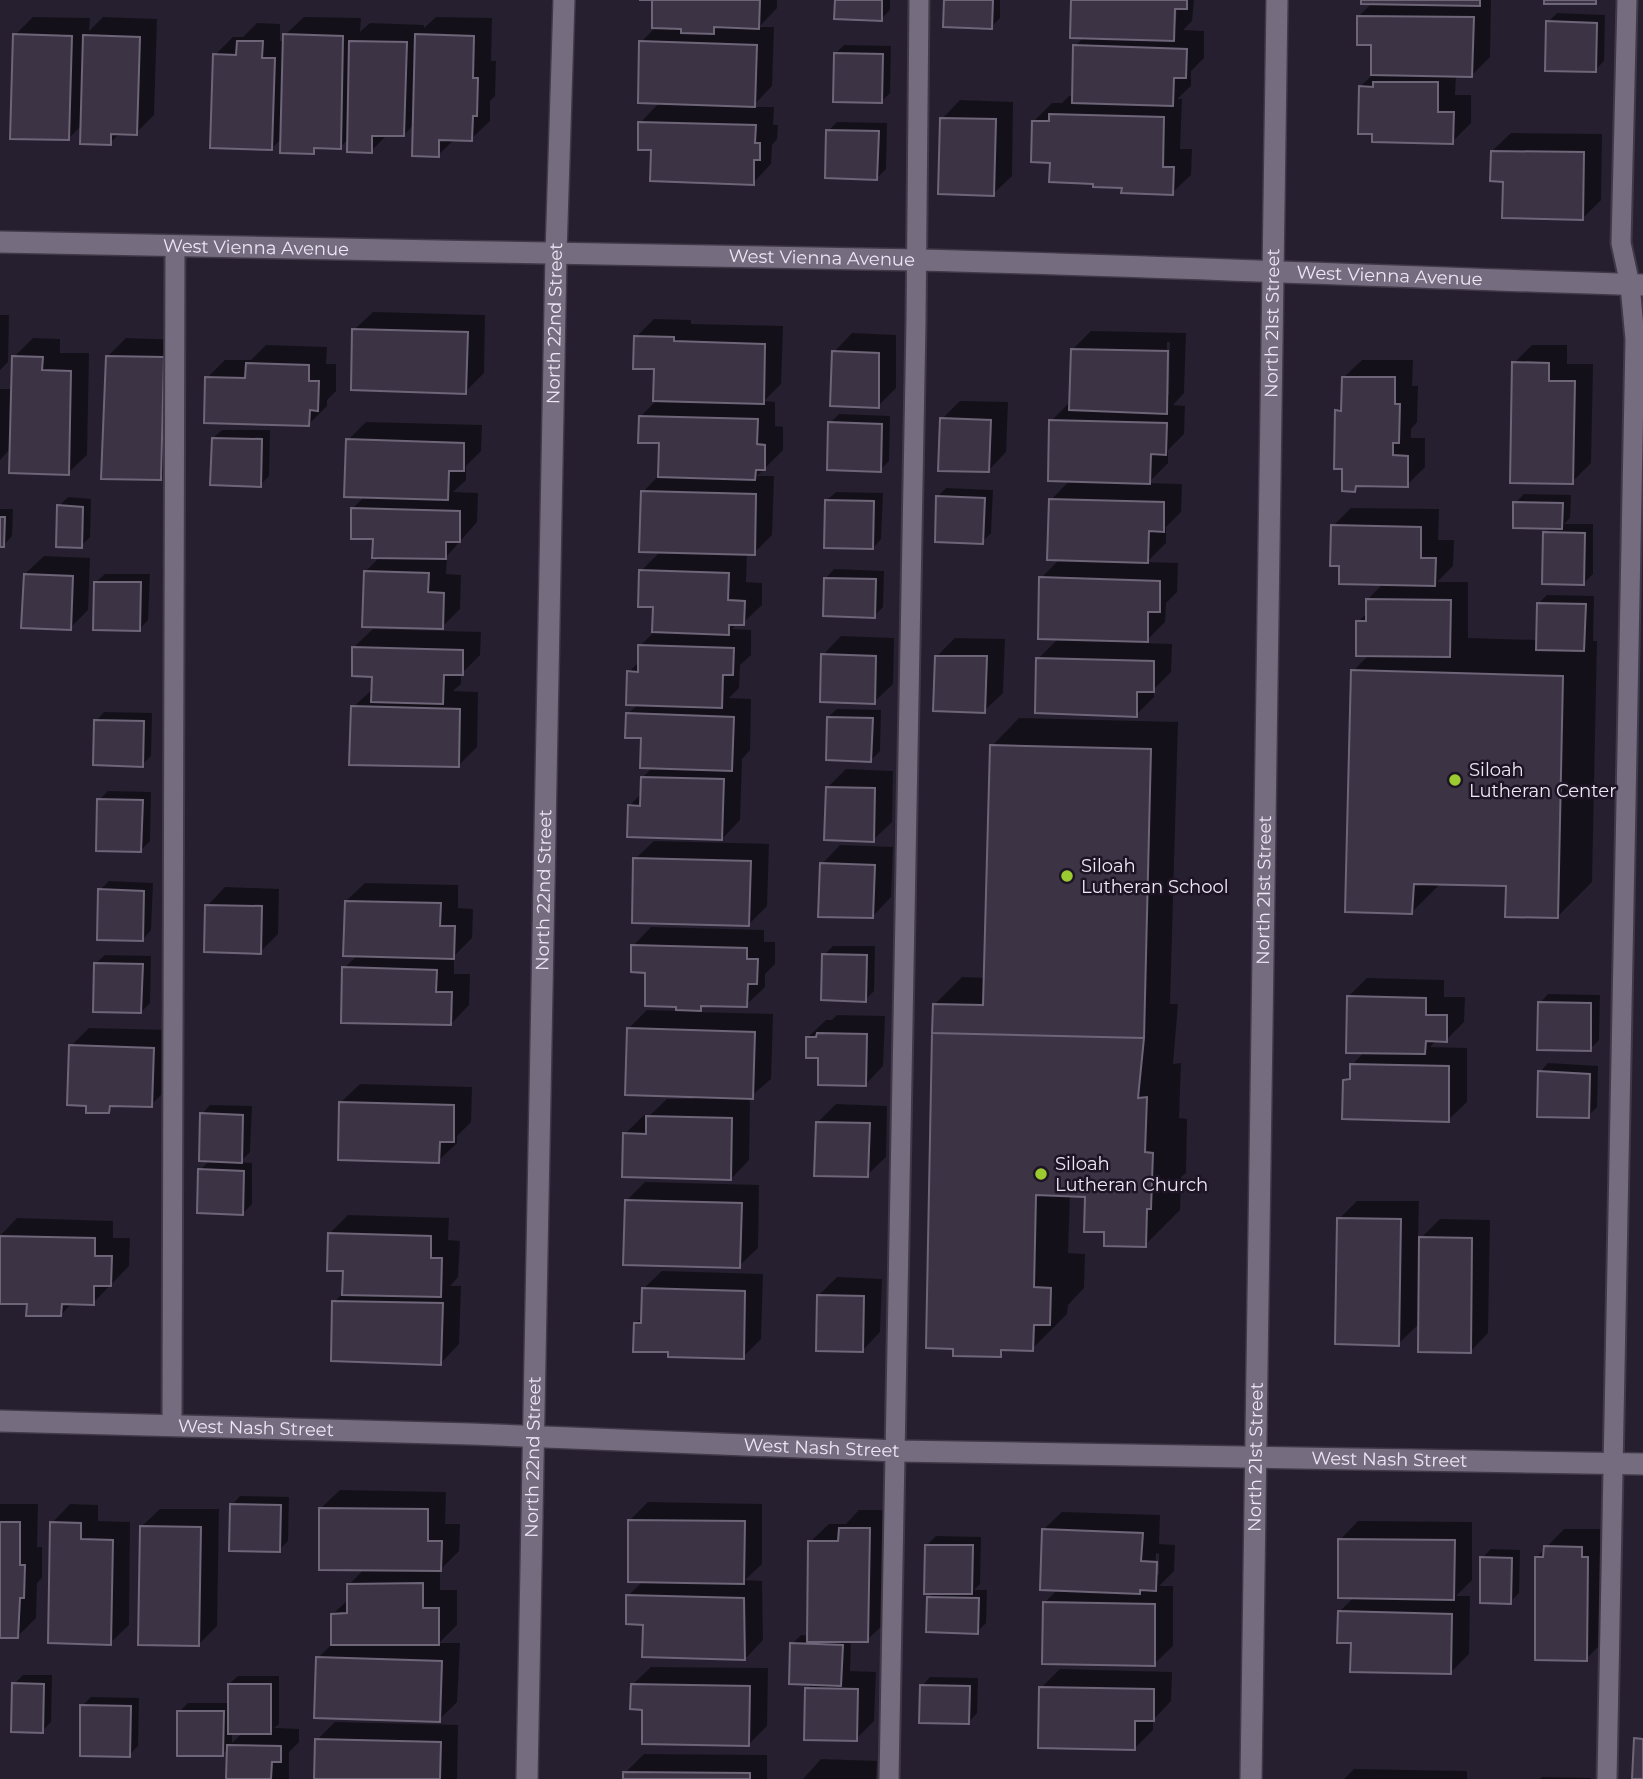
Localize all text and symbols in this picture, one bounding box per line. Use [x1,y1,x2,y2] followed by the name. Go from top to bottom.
[163,235,349,260] street label: West Vienna Avenue
[542,242,567,404] street label: North 22nd Street
[728,245,915,271] street label: West Vienna Avenue
[1260,248,1284,398] street label: North 21st Street
[1296,261,1483,290] street label: West Vienna Avenue
[1469,759,1616,802] place label: Siloah Lutheran Center
[1447,772,1463,788] marker: Siloah Lutheran Center
[531,809,556,971] street label: North 22nd Street
[1252,815,1276,965] street label: North 21st Street
[1081,855,1229,898] place label: Siloah Lutheran School
[1059,868,1075,884] marker: Siloah Lutheran School
[1055,1153,1208,1196] place label: Siloah Lutheran Church
[1033,1166,1049,1182] marker: Siloah Lutheran Church
[521,1376,546,1538] street label: North 22nd Street
[1244,1382,1268,1532] street label: North 21st Street
[178,1415,334,1441] street label: West Nash Street
[743,1434,900,1462] street label: West Nash Street
[1311,1447,1468,1472] street label: West Nash Street

